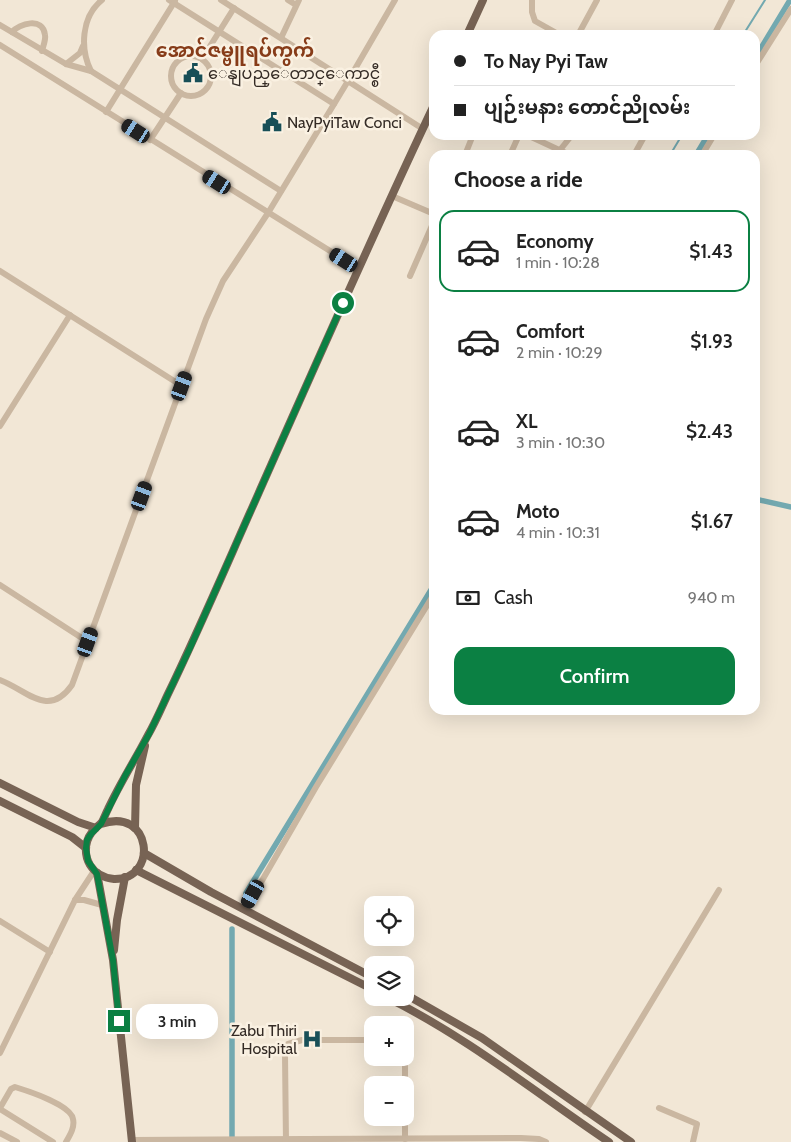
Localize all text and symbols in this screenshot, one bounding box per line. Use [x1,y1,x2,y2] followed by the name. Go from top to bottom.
[156,37,314,66] district label: အောင်ဇမ္ဗူရပ်ကွက်
[484,50,608,73] text: To Nay Pyi Taw
[182,62,204,84] public building icon: ေနျပည္ေတာင္ေကာင္စီ
[208,63,380,87] place label: ေနျပည္ေတာင္ေကာင္စီ
[484,96,690,119] text: ပျဉ်းမနား တောင်ညိုလမ်း
[261,111,283,133] public building icon: NayPyiTaw Conci
[287,113,402,132] place label: NayPyiTaw Conci
[119,117,152,145] car
[454,166,583,193] text: Choose a ride
[200,168,233,196] car
[456,229,501,274] icon: car
[516,230,594,253] text: Economy
[689,240,733,263] text: $1.43
[327,246,360,274] car
[516,253,600,272] text: 1 min · 10:28
[332,292,354,314] route start
[456,319,501,364] icon: car
[516,320,585,343] text: Comfort
[690,330,733,353] text: $1.93
[516,343,603,362] text: 2 min · 10:29
[169,369,194,403] car
[456,409,501,454] icon: car
[516,410,537,433] text: XL
[686,420,733,443] text: $2.43
[516,433,605,452] text: 3 min · 10:30
[129,479,154,513] car
[456,499,501,544] icon: car
[516,500,560,523] text: Moto
[691,510,733,533] text: $1.67
[516,523,600,542] text: 4 min · 10:31
[454,584,482,612] icon: cash
[494,586,533,609] text: Cash
[688,588,735,607] text: 940 m
[75,625,100,659] car
[454,647,735,705] button: Confirm
[239,877,266,911] car
[364,896,414,1126] map controls
[364,896,414,946] button: locate
[364,956,414,1006] button: layers
[136,1004,219,1038] callout: 3 min
[108,1010,130,1032] route end
[158,1012,196,1031] text: 3 min
[364,1016,414,1066] button: +
[231,1021,297,1058] place label: Zabu Thiri Hospital
[301,1028,323,1050] hospital icon: Zabu Thiri Hospital
[364,1076,414,1126] button: −

